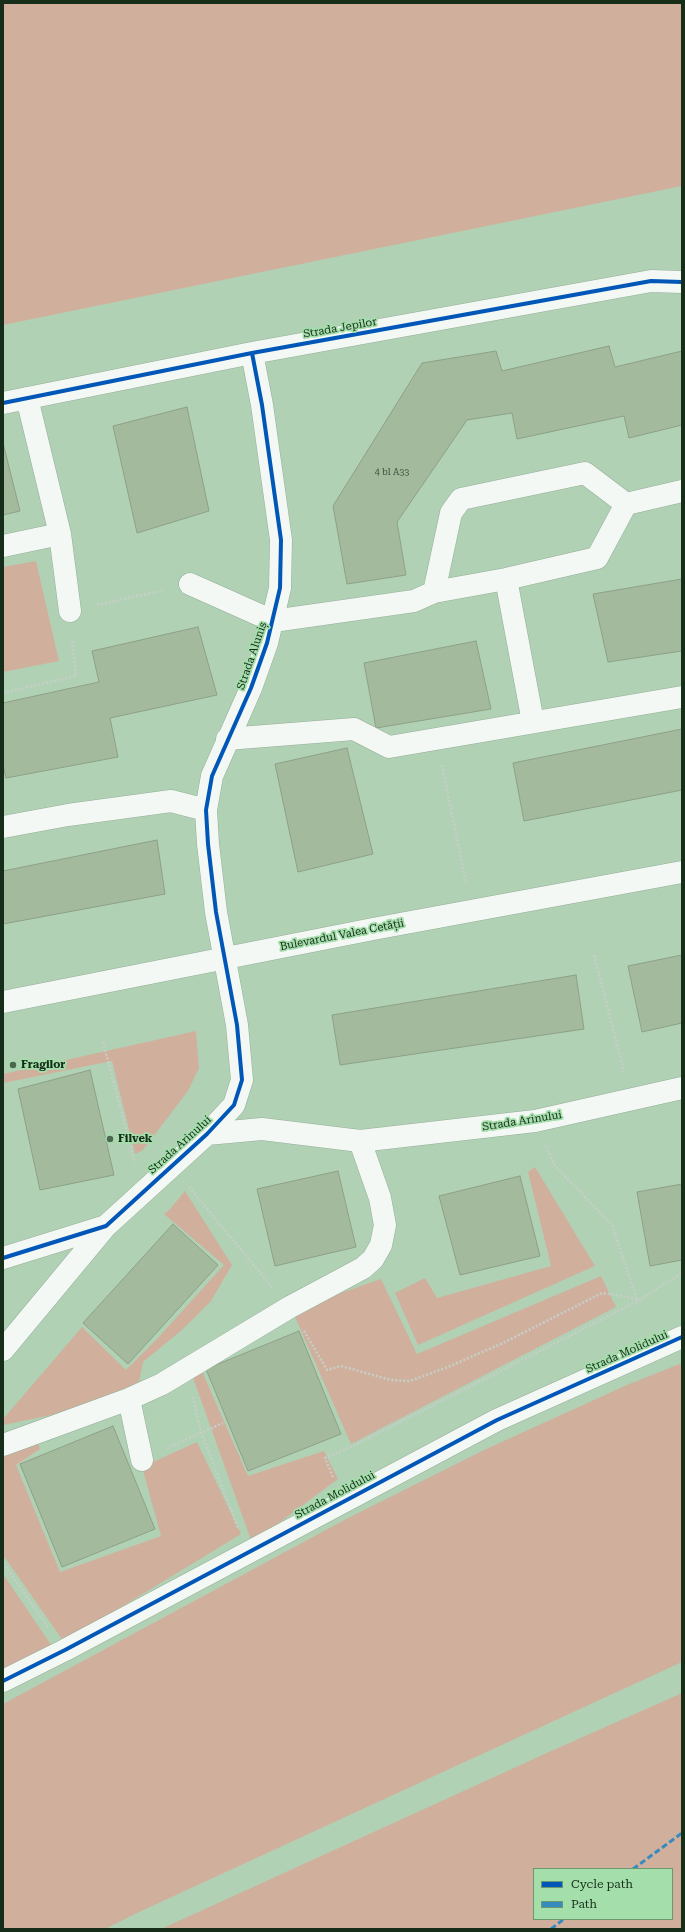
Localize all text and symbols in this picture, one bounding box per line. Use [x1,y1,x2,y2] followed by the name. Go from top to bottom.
[302,315,378,341] street label: Strada Jepilor
[375,467,409,477] house number: 4 bl A33
[234,620,270,692] street label: Strada Aluniș
[279,916,405,954] street label: Bulevardul Valea Cetății
[21,1058,65,1072] place label: Fragilor
[8,1060,18,1070] marker: Fragilor
[481,1108,563,1134] street label: Strada Arinului
[146,1113,214,1177] street label: Strada Arinului
[118,1132,152,1146] place label: Filvek
[105,1134,115,1144] marker: Filvek
[584,1328,670,1376] street label: Strada Molidului
[293,1468,377,1522] street label: Strada Molidului
[533,1868,673,1920] legend
[571,1877,633,1891] text: Cycle path
[571,1897,597,1911] text: Path

